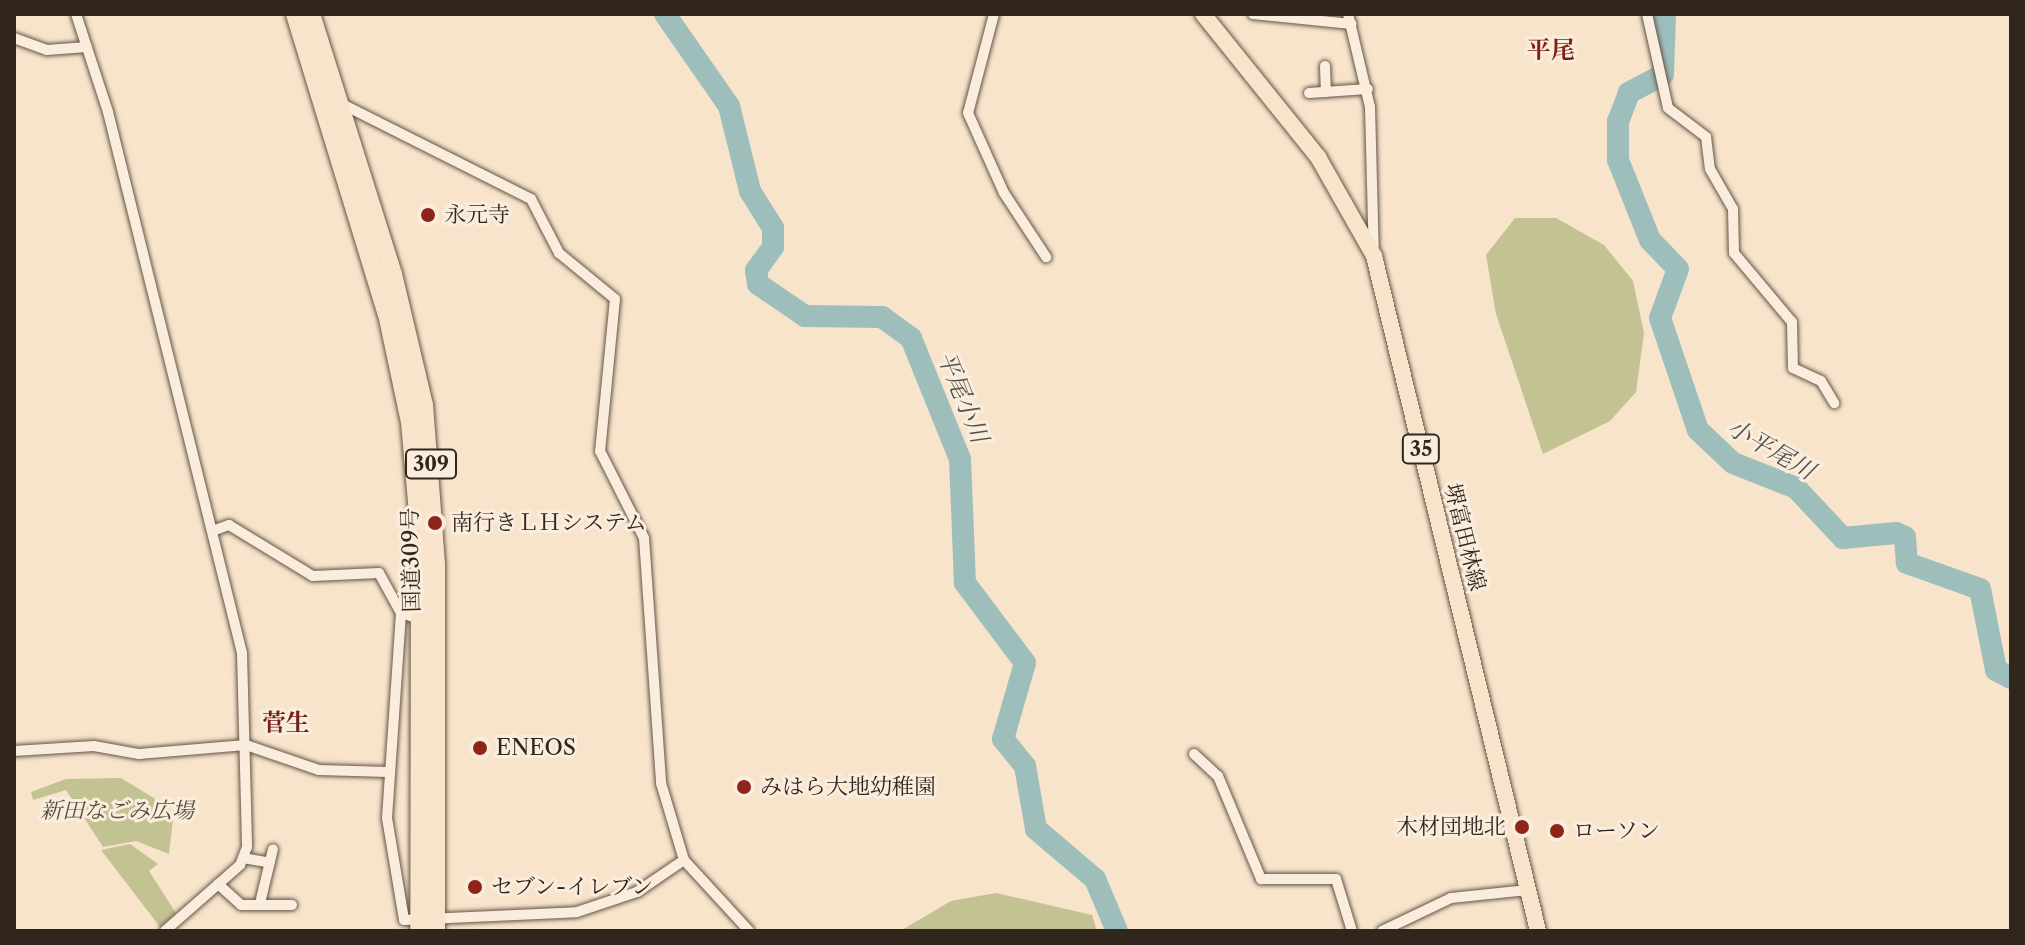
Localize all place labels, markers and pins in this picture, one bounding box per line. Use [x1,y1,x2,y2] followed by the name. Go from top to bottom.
[444,202,510,228] place label: 永元寺
[419,206,437,224] marker: 永元寺
[451,510,649,536] place label: 南行きＬＨシステム
[426,514,444,532] marker: 南行きＬＨシステム
[496,735,576,761] place label: ENEOS
[471,739,489,757] marker: ENEOS
[760,774,936,800] place label: みはら大地幼稚園
[735,778,753,796] marker: みはら大地幼稚園
[1396,814,1506,840] place label: 木材団地北
[1513,818,1531,836] marker: 木材団地北
[1573,818,1661,844] place label: ローソン
[1548,822,1566,840] marker: ローソン
[491,874,655,900] place label: セブン-イレブン
[466,878,484,896] marker: セブン-イレブン

